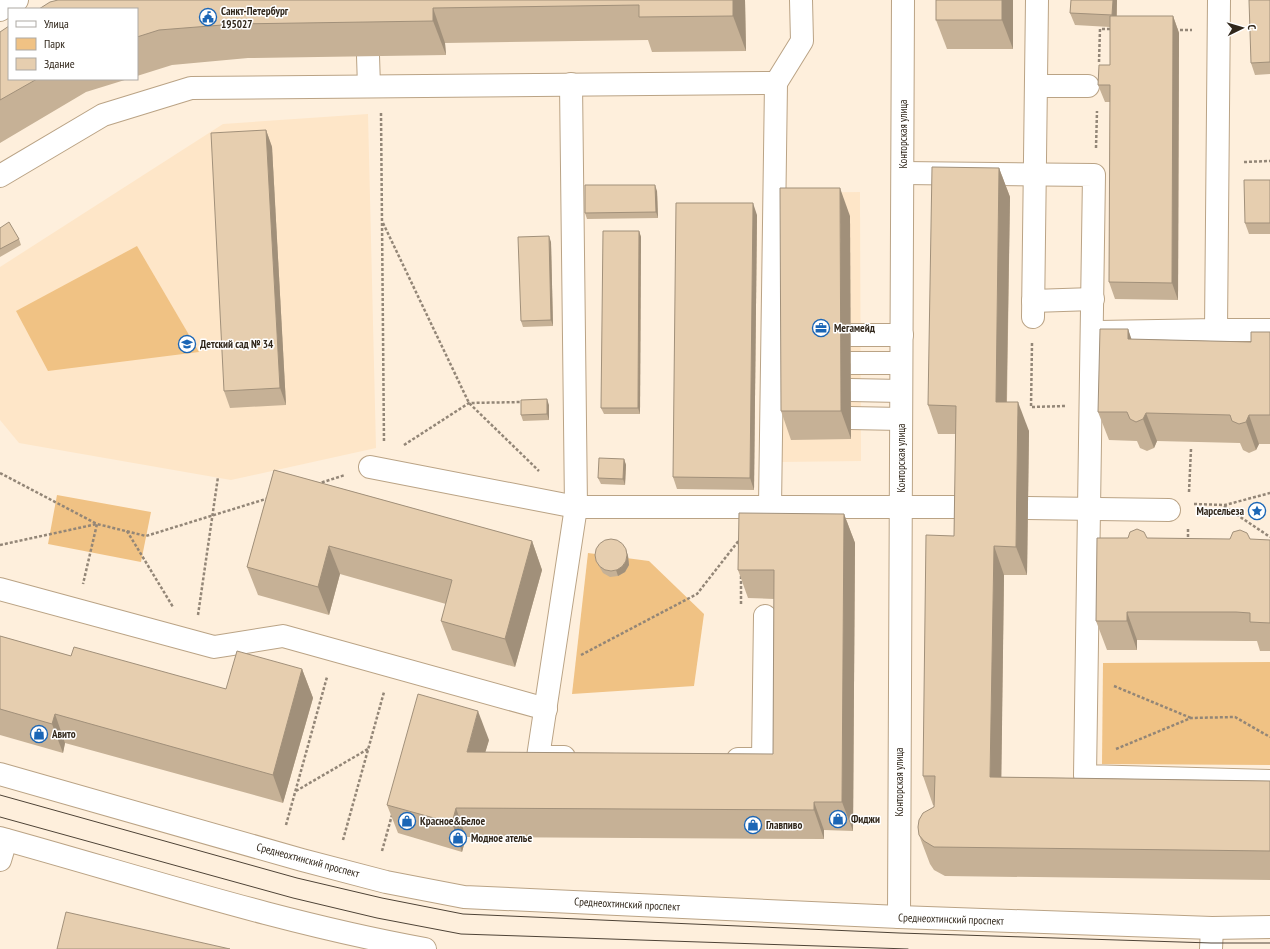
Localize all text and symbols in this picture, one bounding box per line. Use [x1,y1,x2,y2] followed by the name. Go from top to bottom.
[221,4,289,31] place label: Санкт-Петербург 195027
[198,7,218,27] public building icon: Санкт-Петербург 195027
[8,8,138,80] legend
[1222,8,1262,48] north arrow
[44,16,69,31] text: Улица
[1245,24,1259,30] text: С
[44,36,65,51] text: Парк
[44,56,75,71] text: Здание
[896,99,910,169] street label: Конторская улица
[811,318,831,338] office icon: Мегамейд
[834,321,876,335] place label: Мегамейд
[177,334,197,354] school or university icon: Детский сад № 34
[200,337,274,351] place label: Детский сад № 34
[894,423,908,493] street label: Конторская улица
[1247,501,1267,521] place icon: Марсельеза
[1196,504,1244,518] place label: Марсельеза
[29,724,49,744] shop icon: Авито
[51,727,76,741] place label: Авито
[892,747,906,817] street label: Конторская улица
[828,809,848,829] shop icon: Фиджи
[397,811,417,831] shop icon: Красное&Белое
[851,812,880,826] place label: Фиджи
[420,814,485,828] place label: Красное&Белое
[743,815,763,835] shop icon: Главпиво
[766,818,802,832] place label: Главпиво
[448,828,468,848] shop icon: Модное ателье
[471,831,532,845] place label: Модное ателье
[255,840,361,881] street label: Среднеохтинский проспект
[574,894,681,914] street label: Среднеохтинский проспект
[898,910,1005,928] street label: Среднеохтинский проспект

